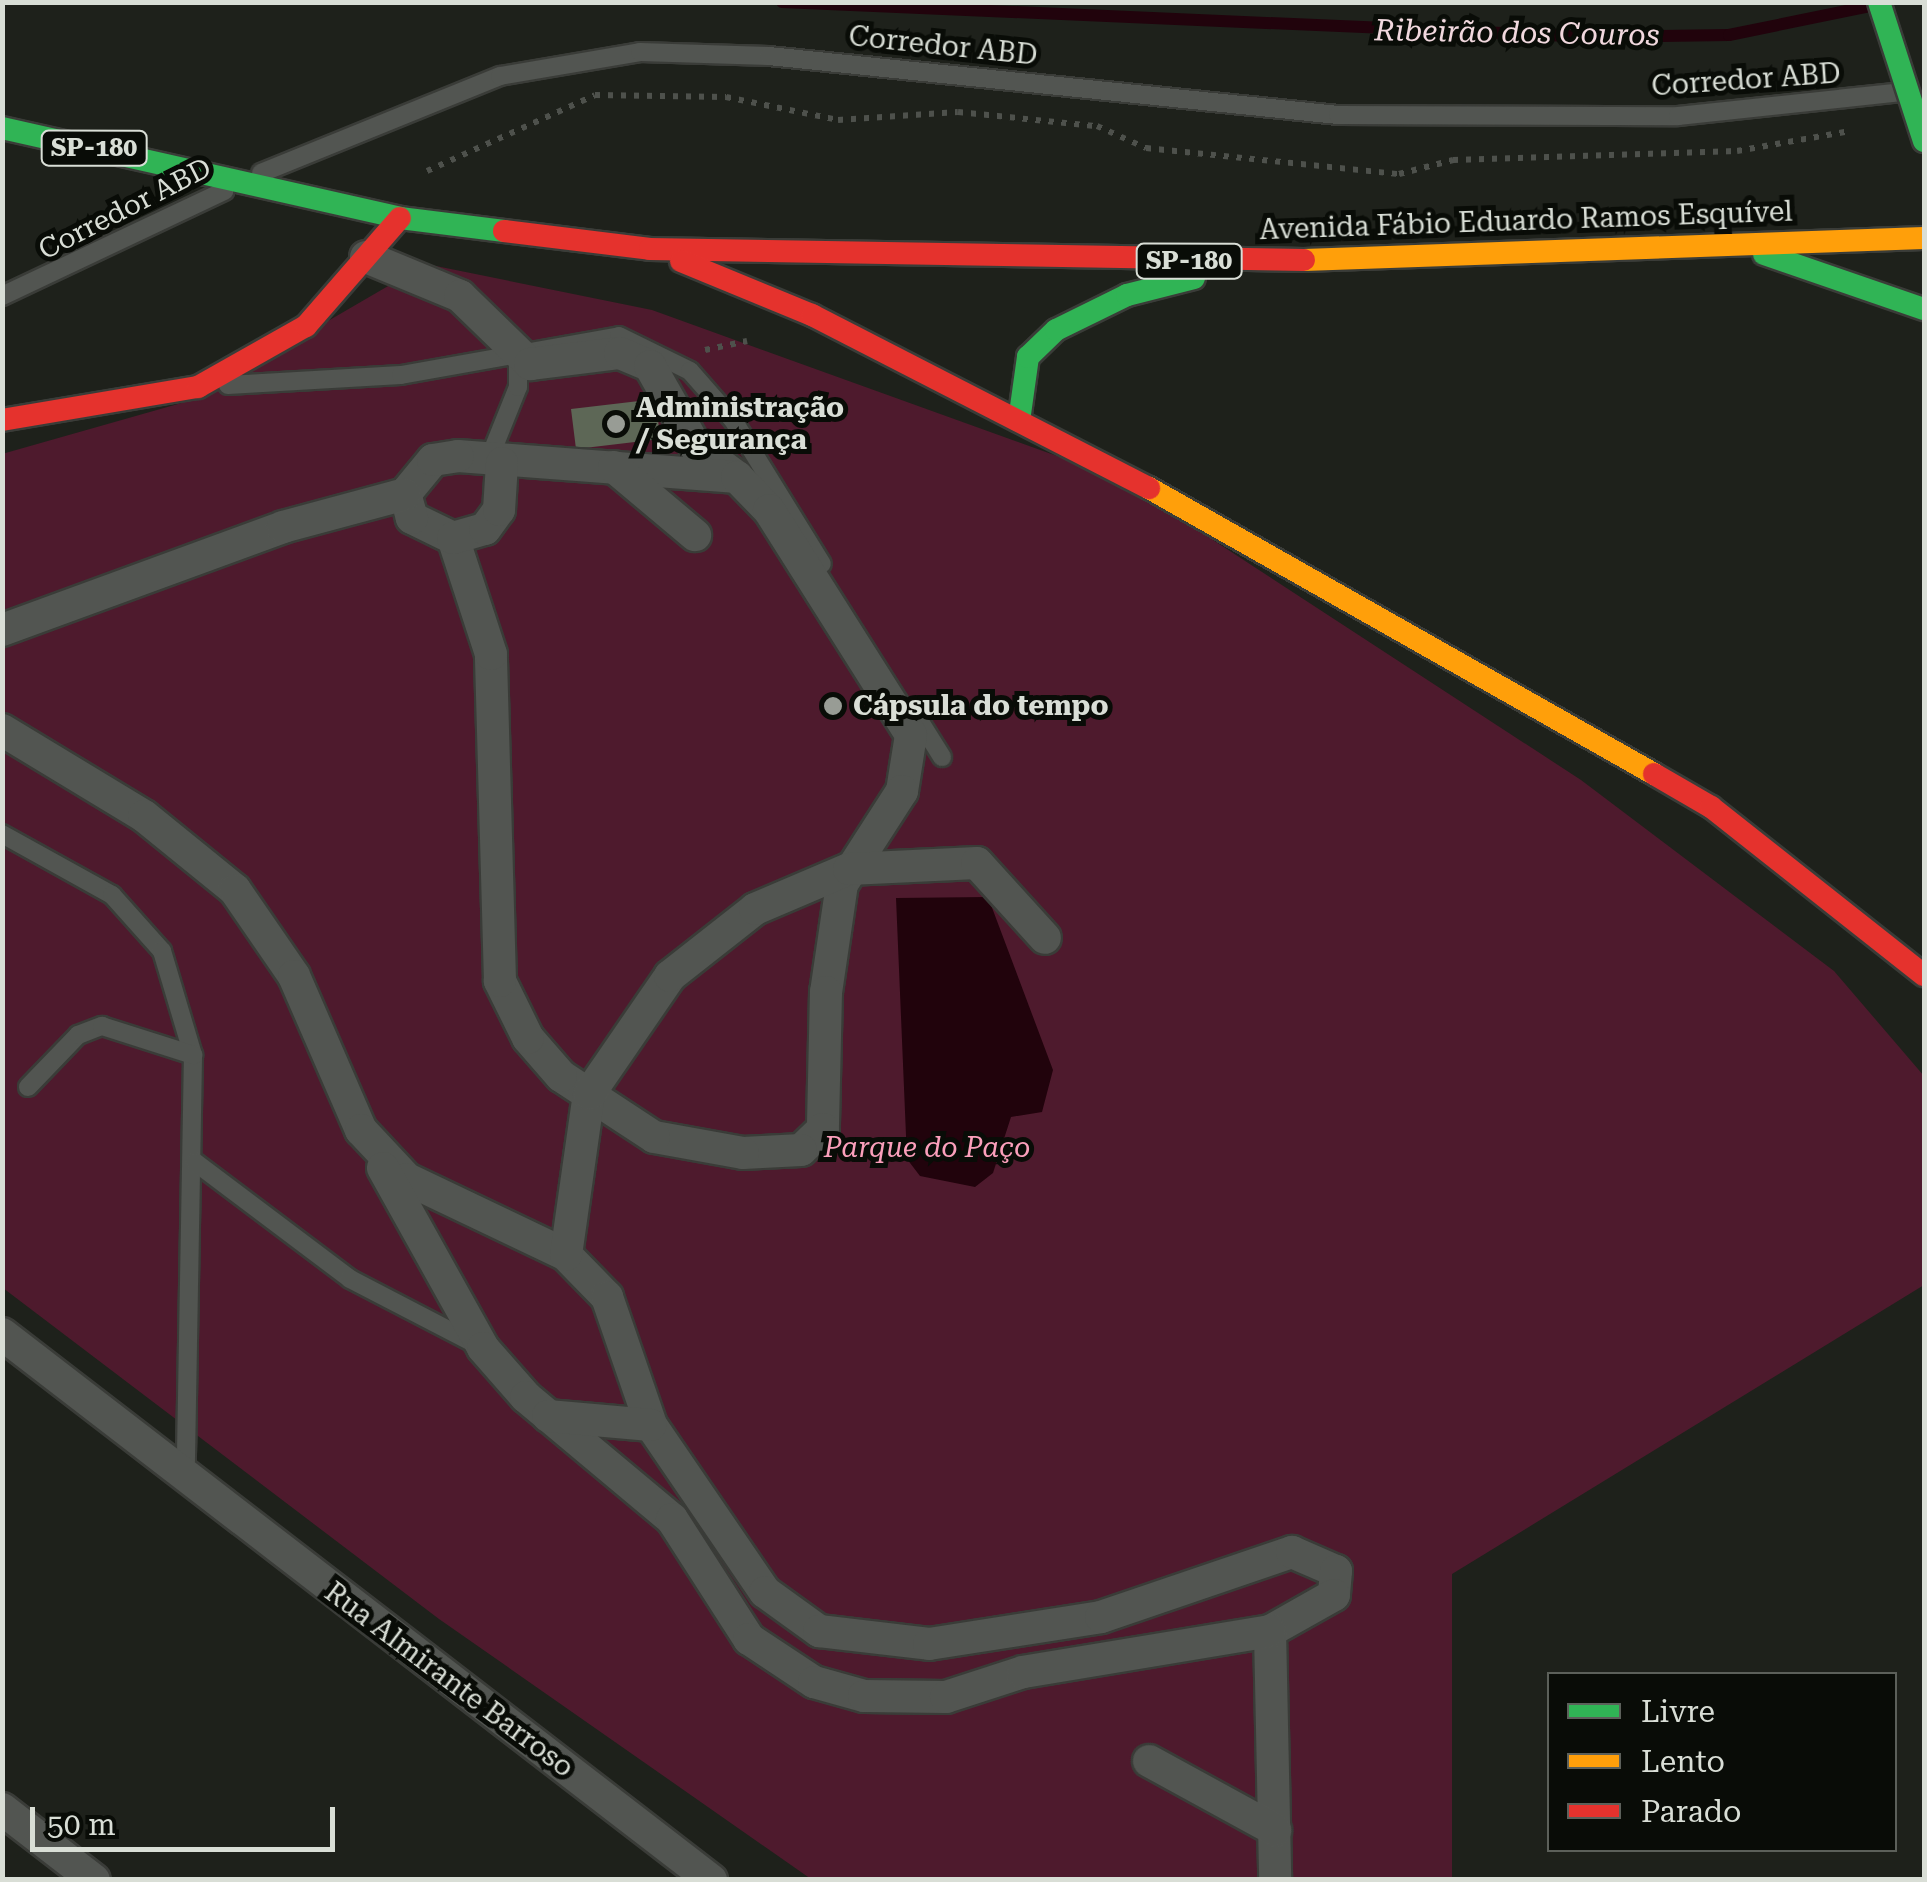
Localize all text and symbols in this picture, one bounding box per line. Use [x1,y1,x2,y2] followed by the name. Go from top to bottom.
[1374,13,1660,53] water label: Ribeirão dos Couros
[847,19,1039,73] street label: Corredor ABD
[1650,57,1842,103] street label: Corredor ABD
[39,128,149,168] road number: SP-180
[33,151,217,267] street label: Corredor ABD
[1259,195,1793,247] street label: Avenida Fábio Eduardo Ramos Esquível
[1134,241,1244,281] road number: SP-180
[636,391,844,457] place label: Administração / Segurança
[605,413,627,435] marker: Administração / Segurança
[853,689,1109,723] place label: Cápsula do tempo
[822,695,844,717] marker: Cápsula do tempo
[824,1131,1030,1165] park label: Parque do Paço
[318,1575,580,1785] street label: Rua Almirante Barroso
[1547,1672,1897,1852] legend
[1641,1694,1715,1729] text: Livre
[1641,1744,1725,1779] text: Lento
[35,1787,340,1849] scale bar
[1641,1794,1741,1829] text: Parado
[47,1807,116,1842] text: 50 m

